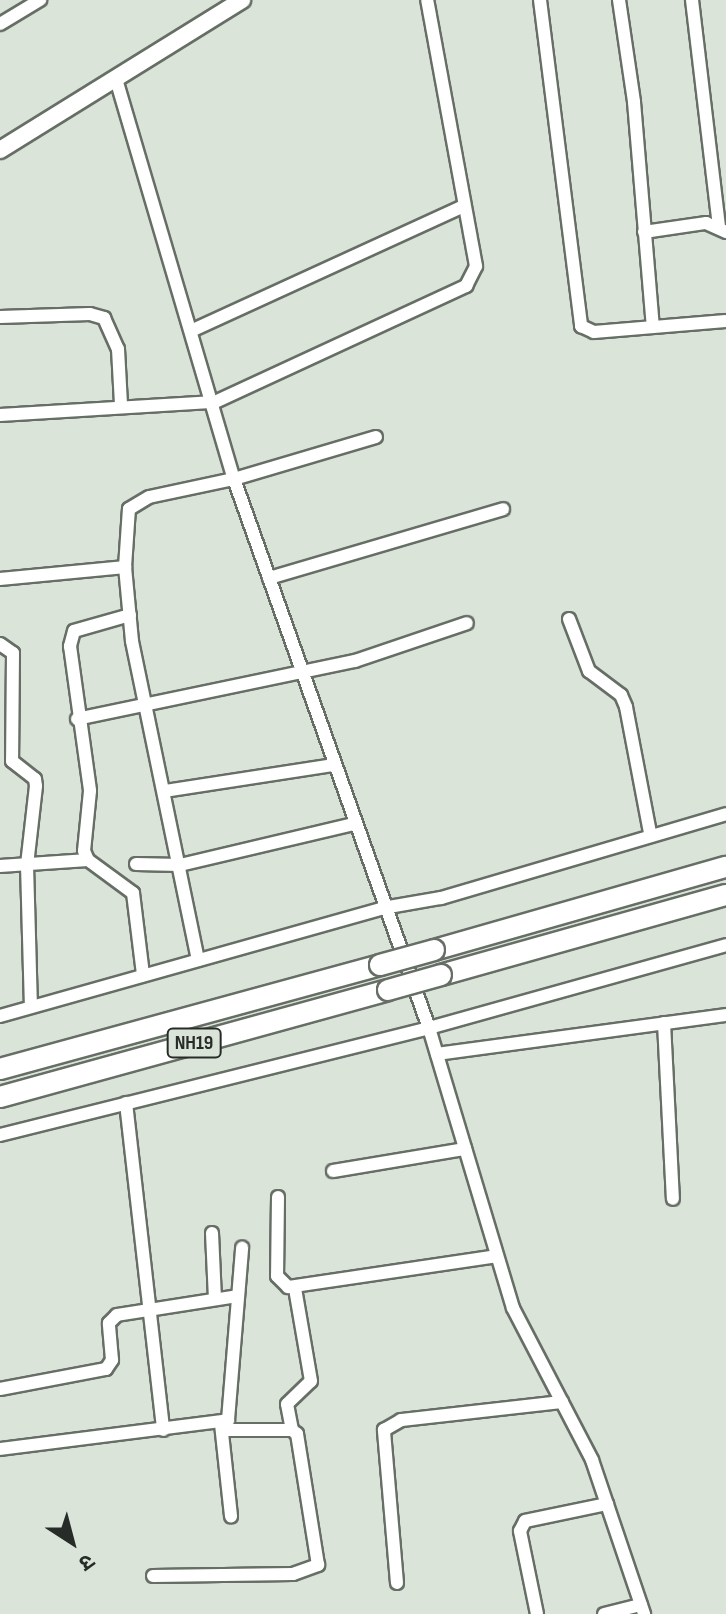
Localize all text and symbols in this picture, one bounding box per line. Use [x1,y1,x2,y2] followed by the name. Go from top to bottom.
[166,1027,222,1059] road number: NH19
[32,1502,112,1582] north arrow
[73,1547,100,1577] text: उ

